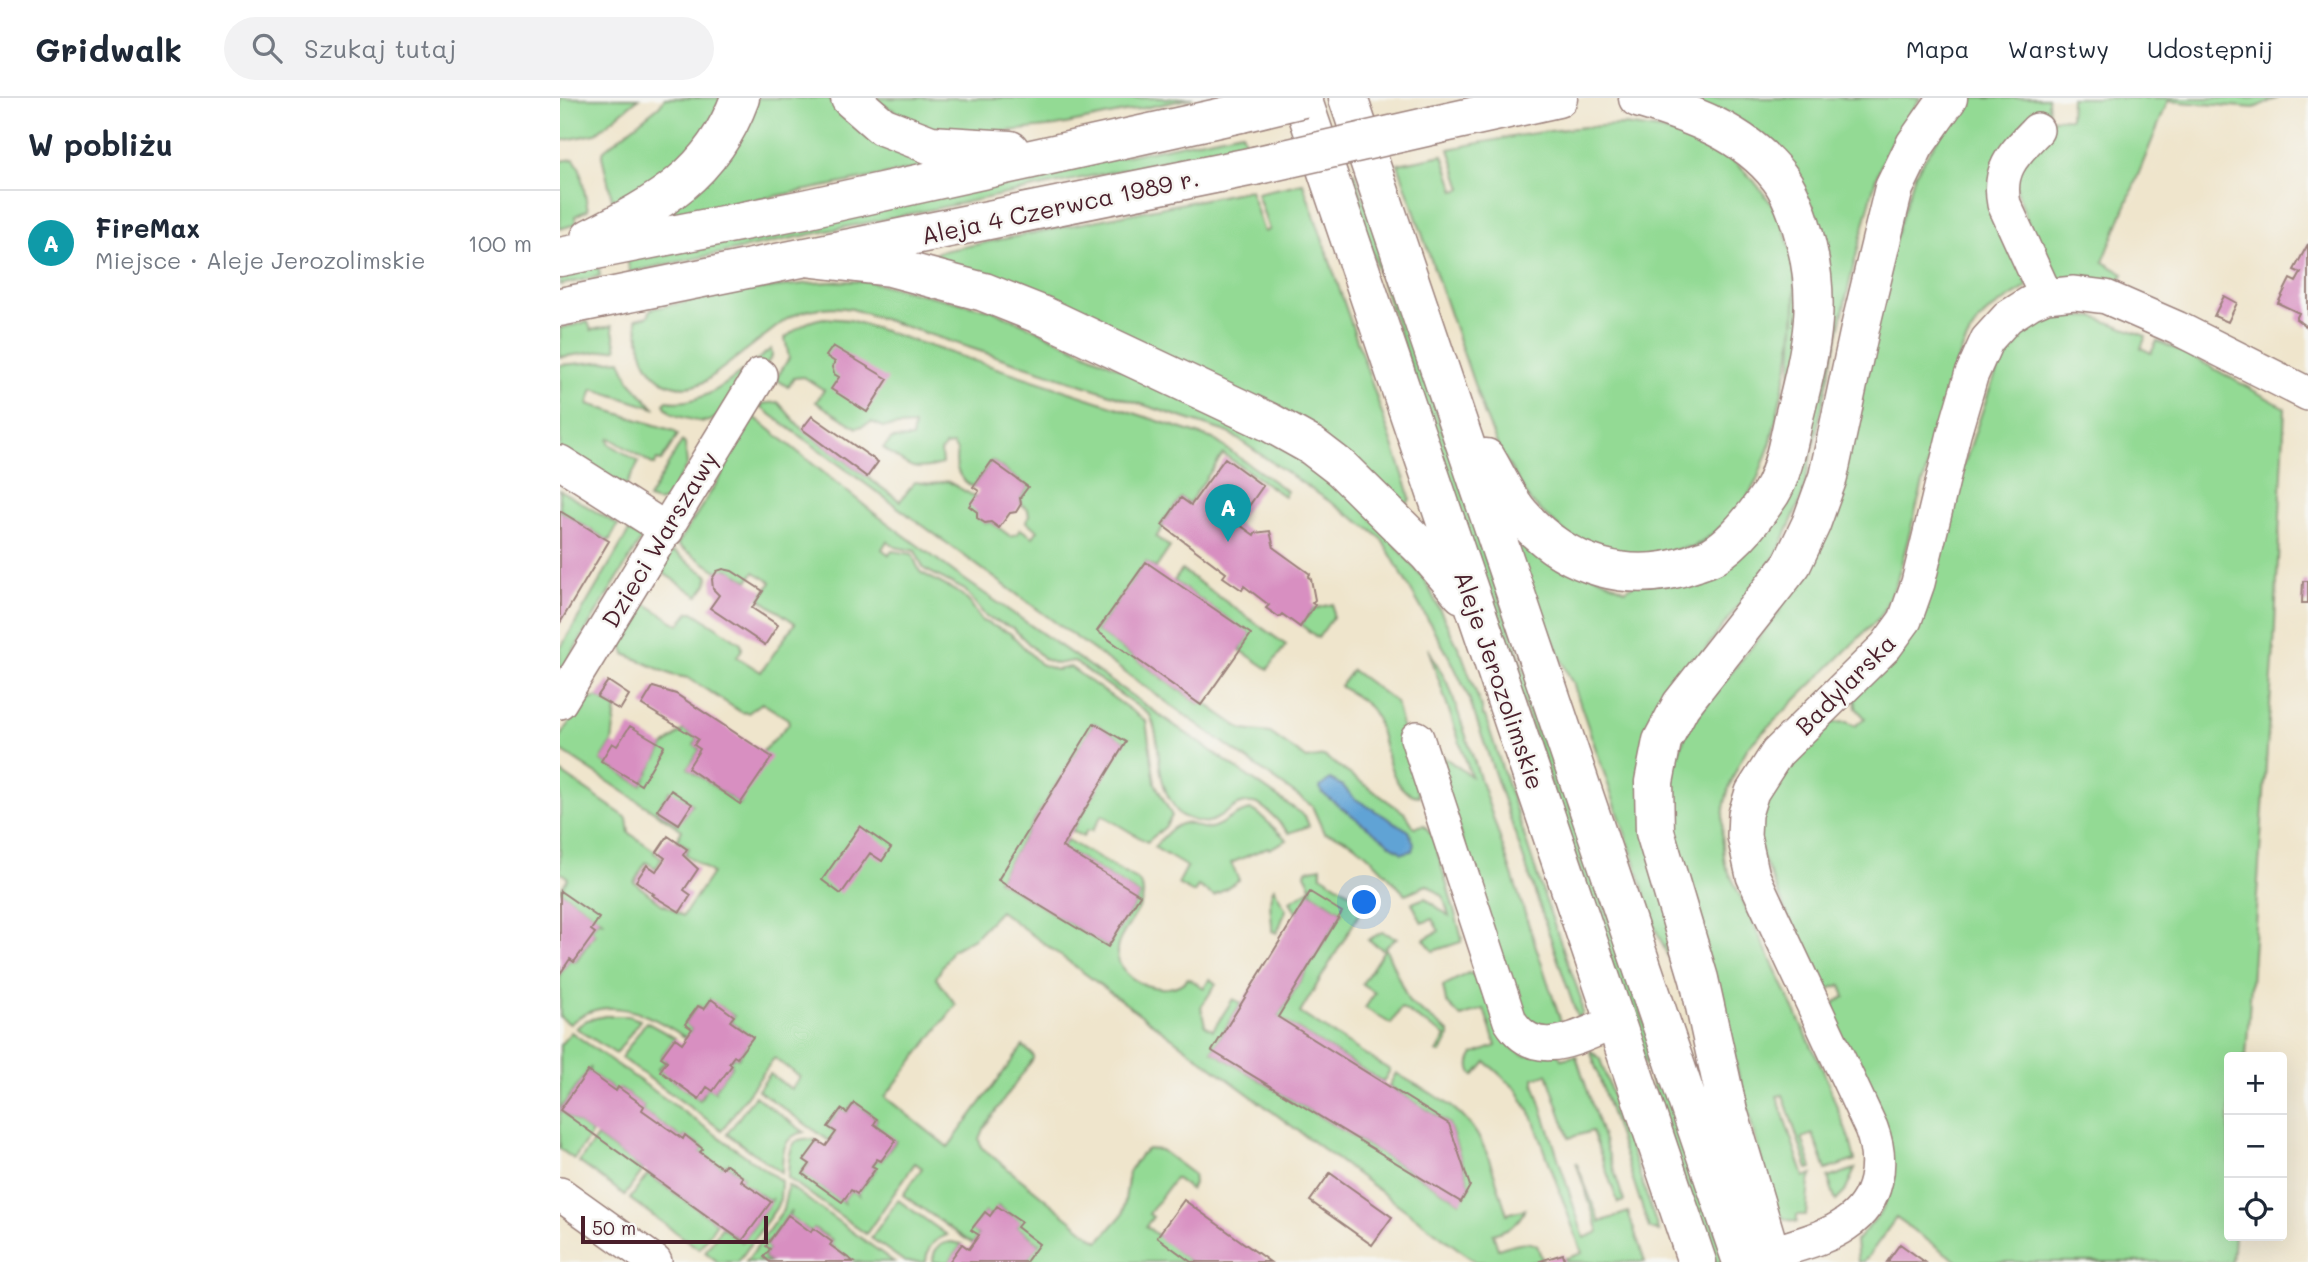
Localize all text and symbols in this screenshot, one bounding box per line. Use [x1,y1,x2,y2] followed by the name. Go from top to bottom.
[224,17,714,80] search box
[35,27,182,70] text: Gridwalk
[248,29,286,67] icon: search
[304,31,456,65] text: Szukaj tutaj
[1906,33,1969,64] text: Mapa
[2007,33,2109,64] text: Warstwy
[2147,33,2273,64] text: Udostępnij
[28,124,173,164] text: W pobliżu
[918,161,1202,251] street label: Aleja 4 Czerwca 1989 r.
[95,211,200,245] text: FireMax
[43,228,59,258] text: A
[468,228,532,258] text: 100 m
[95,245,426,275] text: Miejsce · Aleje Jerozolimskie
[594,445,724,633] street label: Dzieci Warszawy
[1205,484,1251,542] pin: A
[1448,567,1552,793] street label: Aleje Jerozolimskie
[1788,627,1902,741] street label: Badylarska
[1347,885,1381,919] your location
[2224,1052,2287,1241] map controls
[2224,1052,2287,1115] button: +
[2224,1115,2287,1178] button: −
[2224,1178,2287,1241] button: locate
[581,1213,768,1245] scale bar
[592,1215,636,1240] text: 50 m

